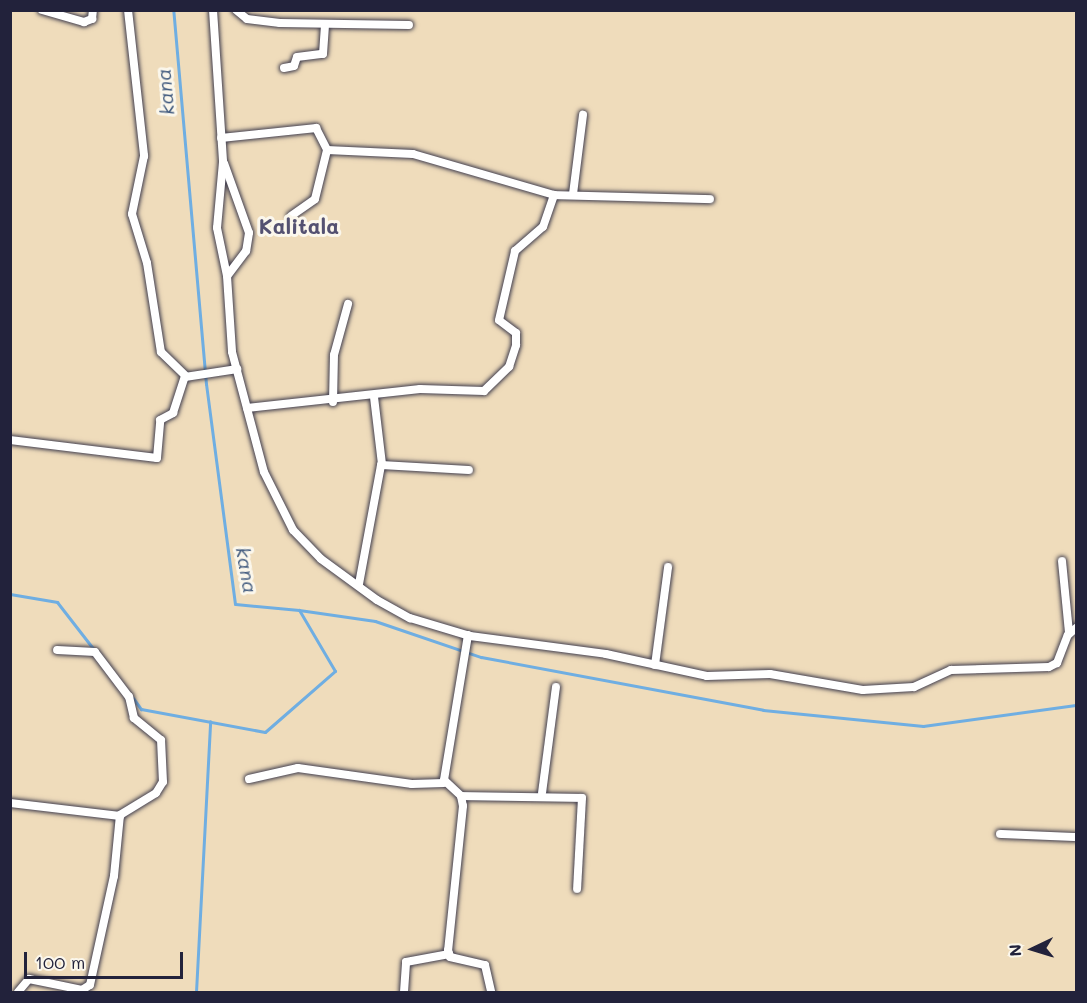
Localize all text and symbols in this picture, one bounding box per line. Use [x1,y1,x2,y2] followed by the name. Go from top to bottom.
[151,68,179,116] water label: kana
[259,213,339,239] district label: Kalitala
[231,545,263,595] water label: kana
[1003,919,1063,979] north arrow
[27,940,186,978] scale bar
[1004,943,1025,957] text: N
[35,950,85,974] text: 100 m

